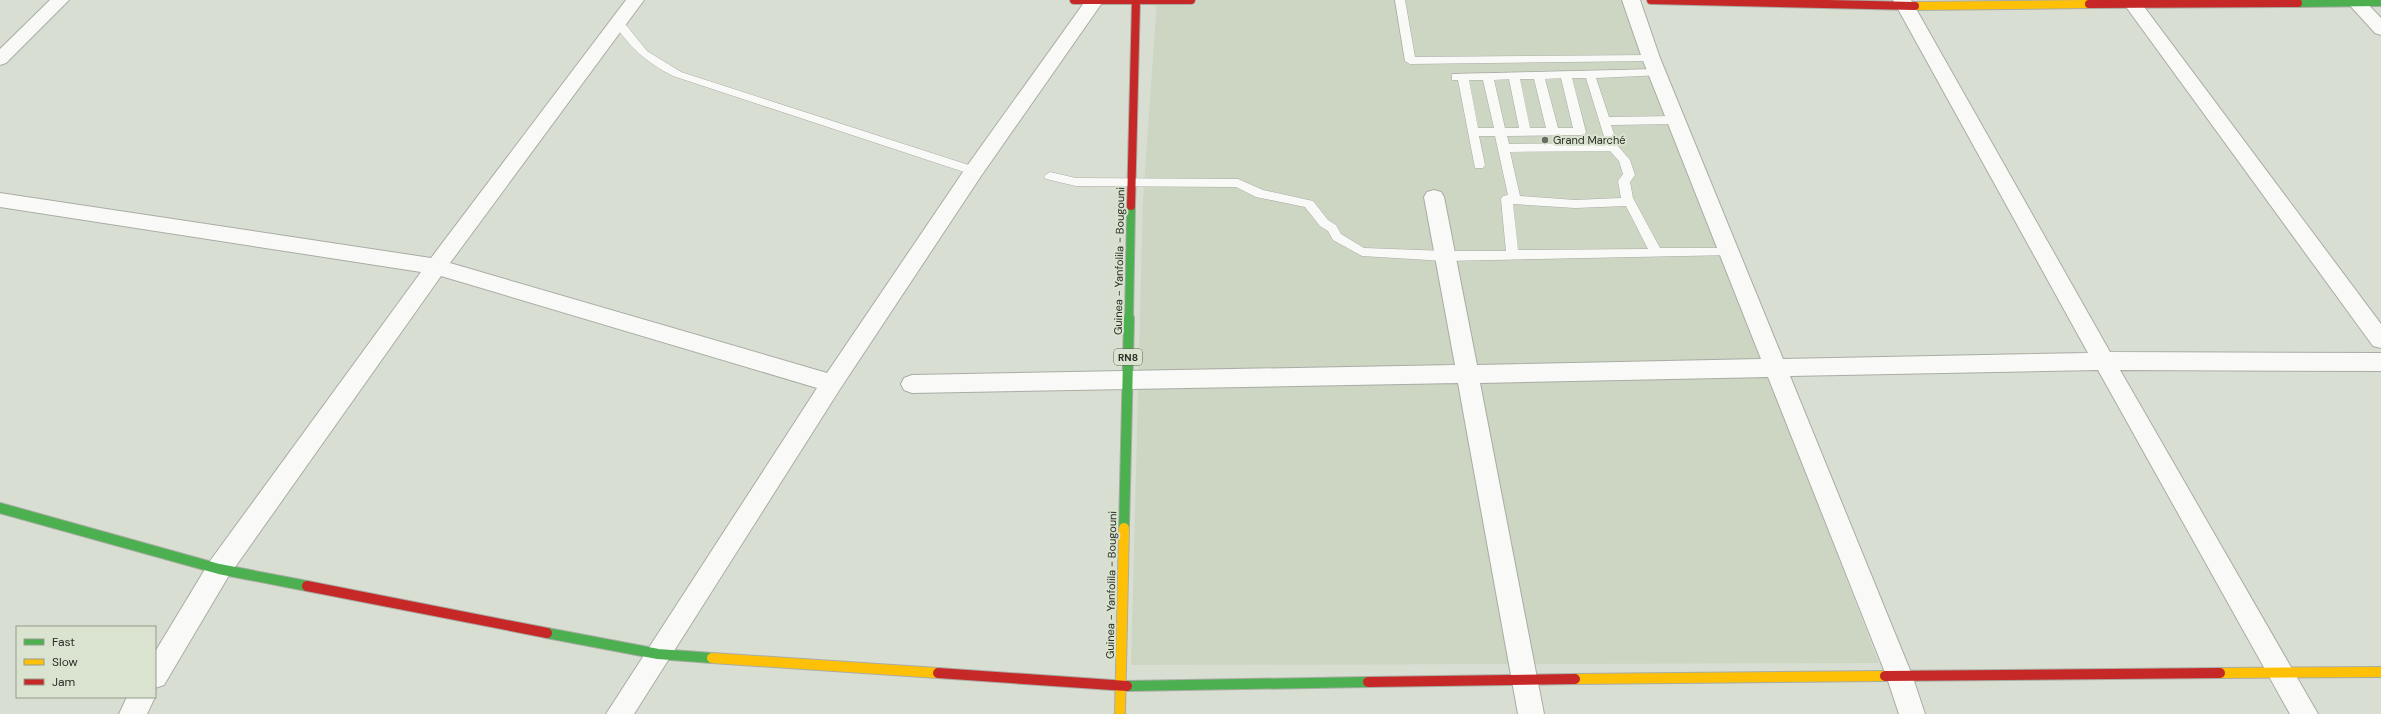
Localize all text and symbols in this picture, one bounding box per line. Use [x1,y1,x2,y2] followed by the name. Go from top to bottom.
[1553,133,1626,147] place label: Grand Marché
[1540,135,1550,145] marker: Grand Marché
[1111,187,1127,335] street label: Guinea - Yanfolila - Bougouni
[1114,349,1142,365] road number: RN8
[1103,511,1119,659] street label: Guinea - Yanfolila - Bougouni
[16,626,156,698] legend
[52,634,75,650] text: Fast
[52,654,78,670] text: Slow
[52,674,75,690] text: Jam

